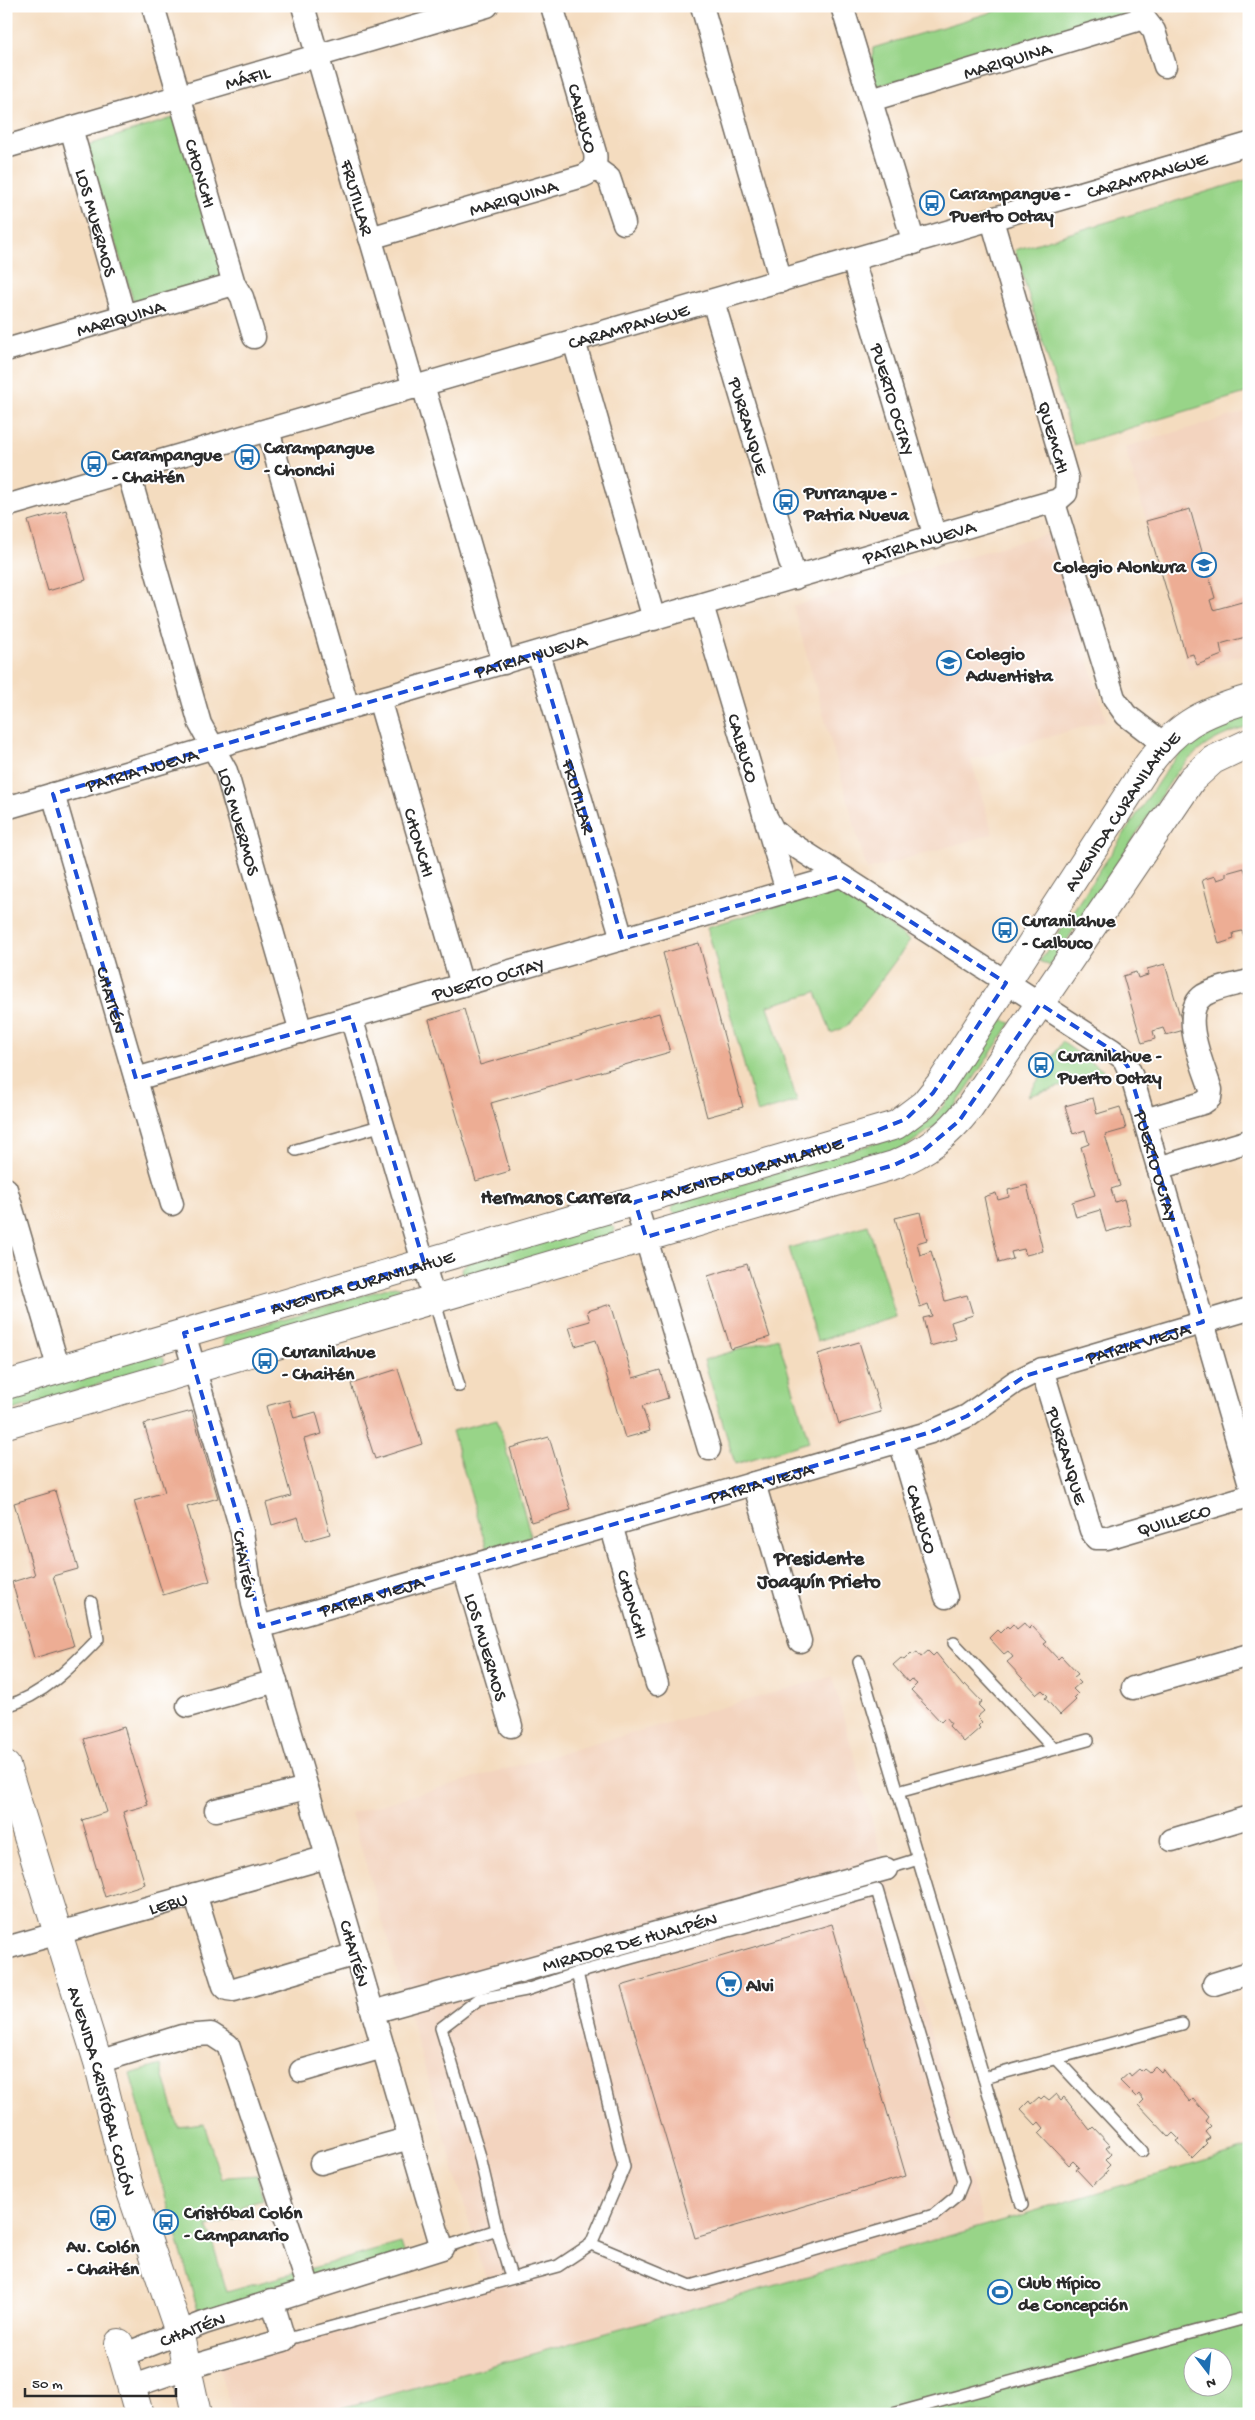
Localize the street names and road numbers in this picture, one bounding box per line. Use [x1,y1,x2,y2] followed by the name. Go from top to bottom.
[961,38,1057,87] street label: MARIQUINA
[223,62,274,97] street label: MÁFIL
[560,82,601,157] street label: CALBUCO
[177,137,219,211] street label: CHONCHI
[1084,148,1212,206] street label: CARAMPANGUE
[333,157,377,240] street label: FRUTILLAR
[68,167,120,280] street label: LOS MUERMOS
[467,175,563,223] street label: MARIQUINA
[74,296,170,344] street label: MARIQUINA
[566,299,693,357] street label: CARAMPANGUE
[863,340,918,459] street label: PUERTO OCTAY
[721,374,772,479] street label: PURRANQUE
[1030,399,1073,477] street label: QUEMCHI
[860,516,980,572] street label: PATRIA NUEVA
[471,630,592,686] street label: PATRIA NUEVA
[720,712,762,787] street label: CALBUCO
[1061,727,1187,897] street label: AVENIDA CURANILAHUE
[82,744,203,799] street label: PATRIA NUEVA
[554,755,599,838] street label: FRUTILLAR
[211,766,264,879] street label: LOS MUERMOS
[396,806,438,880] street label: CHONCHI
[429,954,548,1008] street label: PUERTO OCTAY
[89,964,130,1037] street label: CHAITÉN
[1127,1107,1181,1225] street label: PUERTO OCTAY
[657,1133,847,1208] street label: AVENIDA CURANILAHUE
[269,1246,459,1322] street label: AVENIDA CURANILAHUE
[1083,1319,1195,1372] street label: PATRIA VIEJA
[1039,1404,1091,1509] street label: PURRANQUE
[705,1458,818,1511] street label: PATRIA VIEJA
[898,1482,941,1557] street label: CALBUCO
[1135,1500,1215,1543] street label: QUILLECO
[225,1529,260,1600] street label: CHAITÉN
[610,1568,651,1642] street label: CHONCHI
[317,1571,429,1624] street label: PATRIA VIEJA
[457,1591,511,1704] street label: LOS MUERMOS
[146,1889,191,1922] street label: LEBU
[540,1909,720,1979] street label: MIRADOR DE HUALPÉN
[332,1918,373,1990] street label: CHAITÉN
[60,1984,140,2200] street label: AVENIDA CRISTÓBAL COLÓN
[157,2309,229,2354] street label: CHAITÉN

